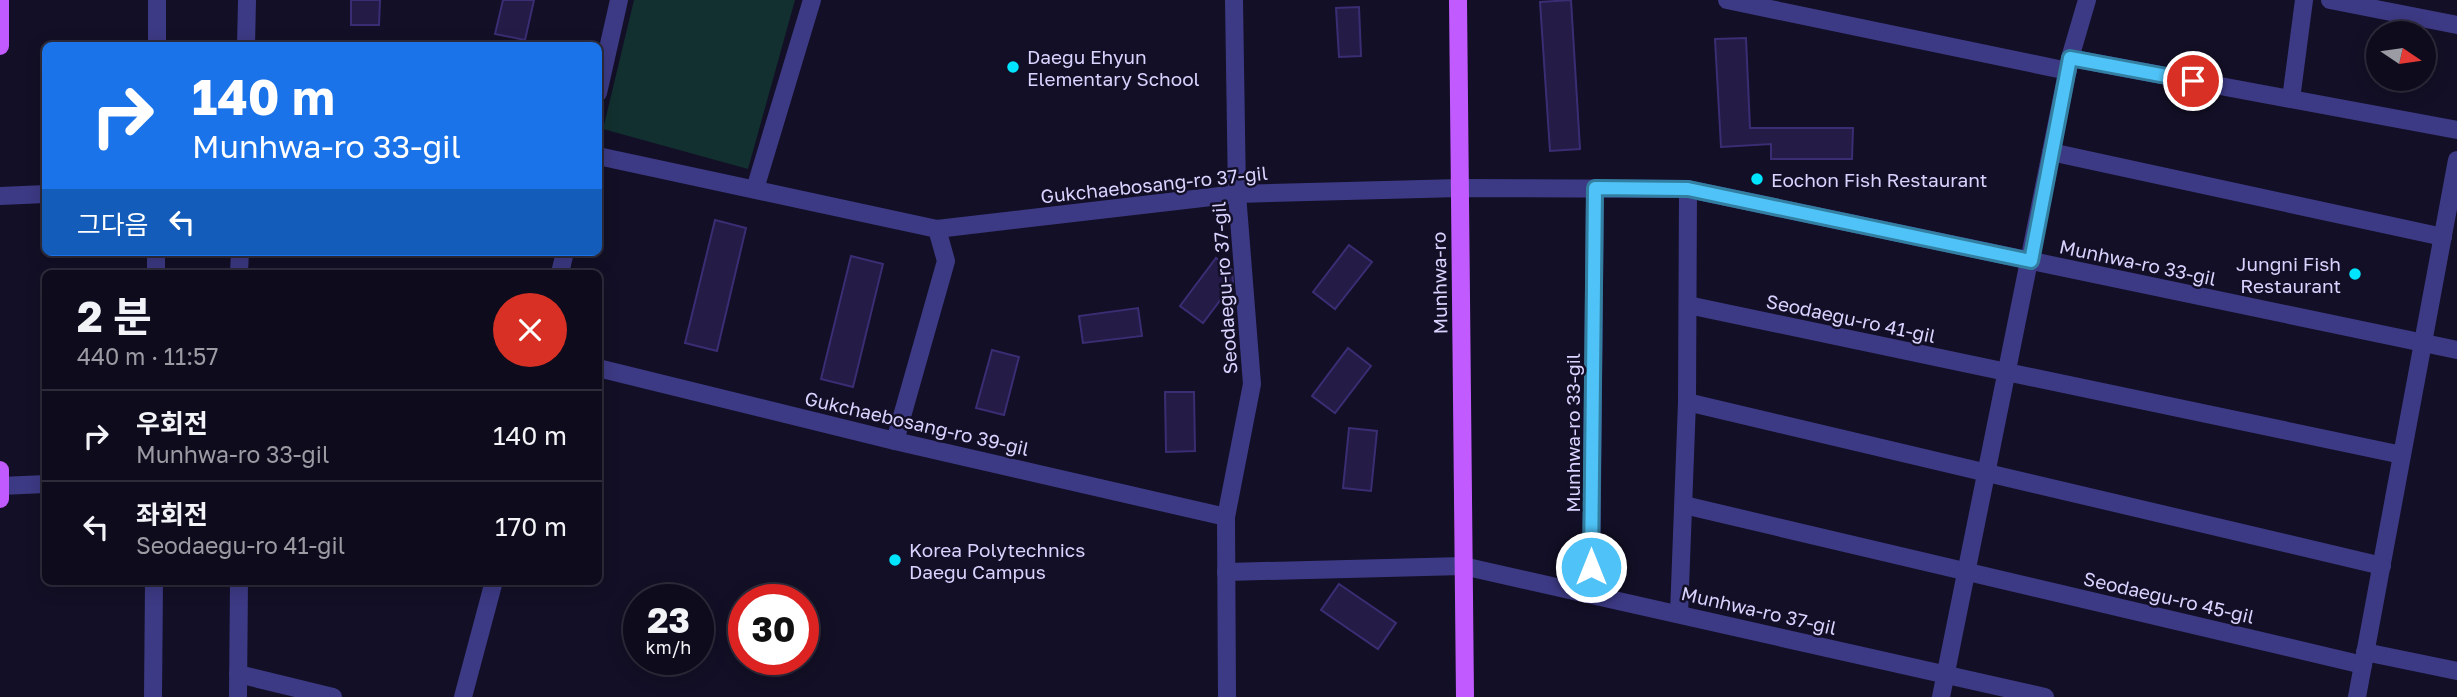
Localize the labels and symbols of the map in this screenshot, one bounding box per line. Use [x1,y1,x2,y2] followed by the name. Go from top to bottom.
[2366,21,2436,91] north arrow
[1027,45,1200,90] place label: Daegu Ehyun Elementary School
[2163,51,2223,111] pin
[1005,59,1021,75] marker: Daegu Ehyun Elementary School
[1039,161,1269,207] street label: Gukchaebosang-ro 37-gil
[1771,168,1987,191] place label: Eochon Fish Restaurant
[1749,171,1765,187] marker: Eochon Fish Restaurant
[1206,201,1242,375] street label: Seodaegu-ro 37-gil
[1427,232,1451,334] street label: Munhwa-ro
[2058,234,2218,290] street label: Munhwa-ro 33-gil
[2236,252,2341,297] place label: Jungni Fish Restaurant
[2347,266,2363,282] marker: Jungni Fish Restaurant
[1764,289,1938,347] street label: Seodaegu-ro 41-gil
[1561,353,1584,513] street label: Munhwa-ro 33-gil
[803,386,1031,460] street label: Gukchaebosang-ro 39-gil
[1554,530,1628,604] position arrow
[909,538,1085,583] place label: Korea Polytechnics Daegu Campus
[887,552,903,568] marker: Korea Polytechnics Daegu Campus
[2081,566,2257,628] street label: Seodaegu-ro 45-gil
[1679,581,1839,639] street label: Munhwa-ro 37-gil
[728,584,819,675] speed limit sign: 30

